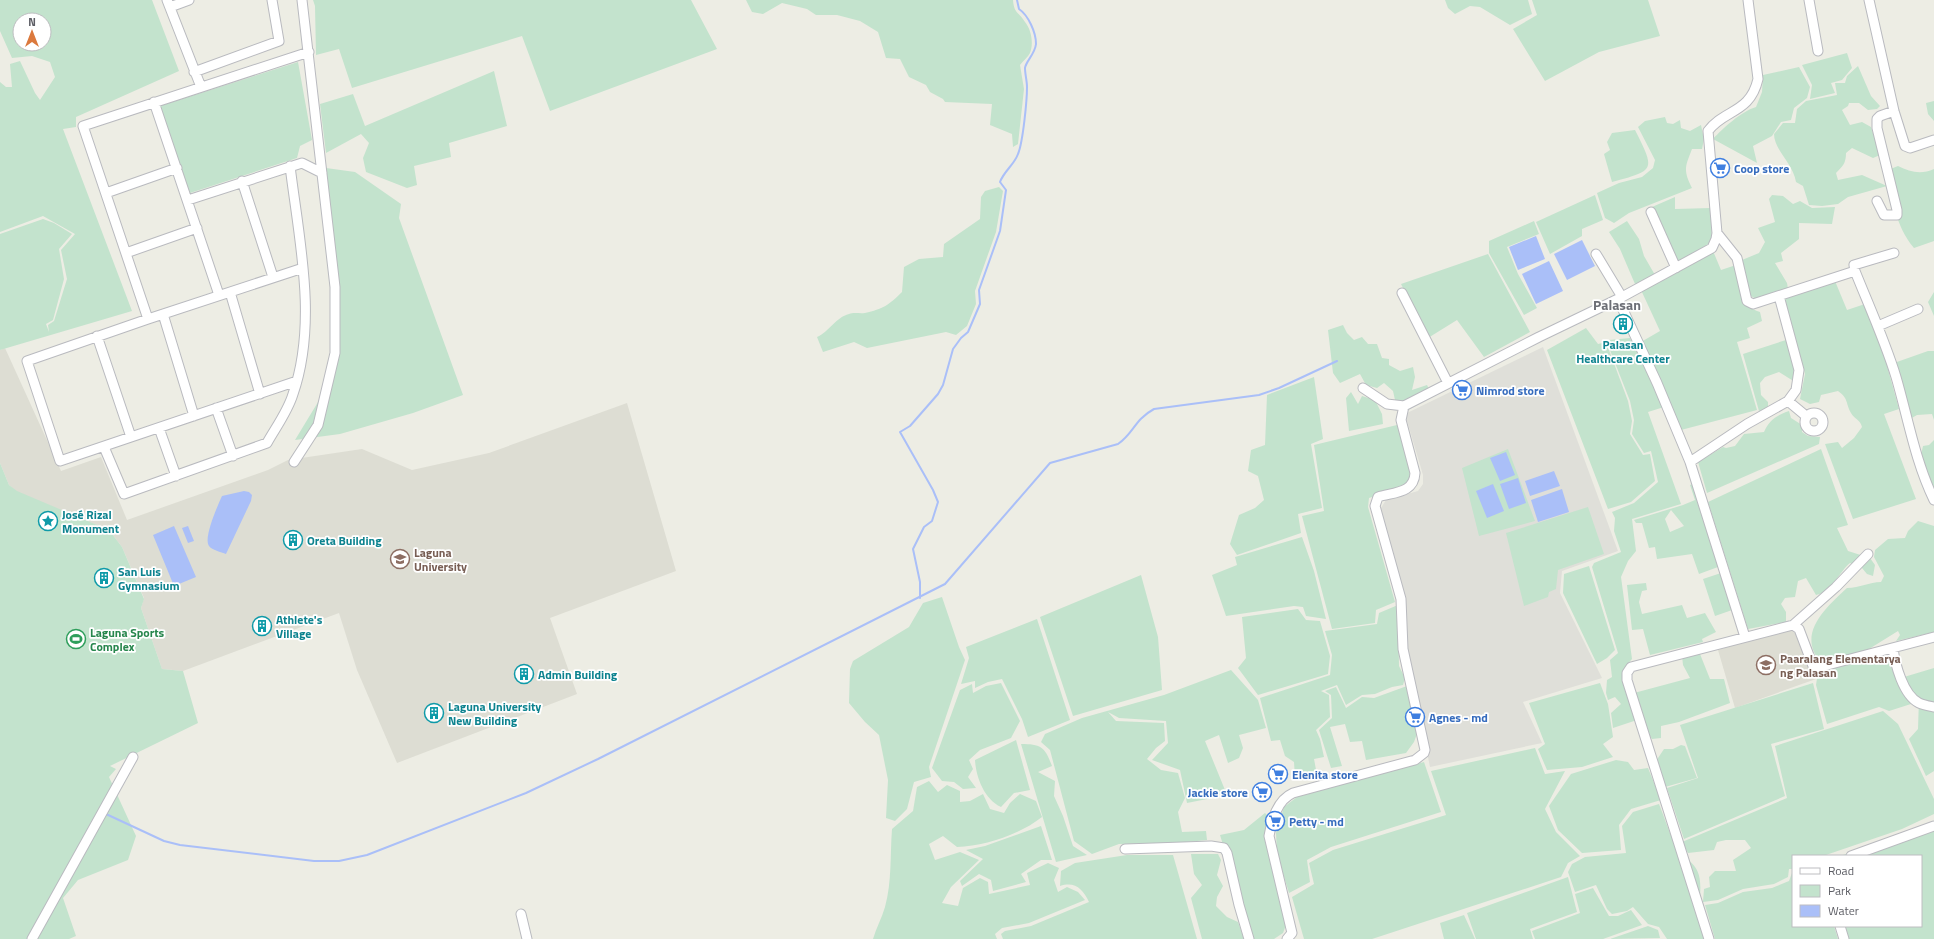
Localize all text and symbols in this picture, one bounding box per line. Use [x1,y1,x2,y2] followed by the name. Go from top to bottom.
[12,12,52,52] north arrow
[28,14,36,30] text: N
[1709,157,1731,179] supermarket icon: Coop store
[1734,159,1789,178] place label: Coop store
[1593,294,1641,315] district label: Palasan
[1612,313,1634,335] building icon: Palasan Healthcare Center
[1576,335,1670,368] place label: Palasan Healthcare Center
[1451,379,1473,401] supermarket icon: Nimrod store
[1476,381,1545,400] place label: Nimrod store
[62,505,120,538] place label: José Rizal Monument
[37,510,59,532] place icon: José Rizal Monument
[282,529,304,551] building icon: Oreta Building
[307,531,382,550] place label: Oreta Building
[414,543,467,576] place label: Laguna University
[389,548,411,570] school or university icon: Laguna University
[118,562,180,595] place label: San Luis Gymnasium
[93,567,115,589] building icon: San Luis Gymnasium
[276,610,323,643] place label: Athlete's Village
[251,615,273,637] building icon: Athlete's Village
[90,623,165,656] place label: Laguna Sports Complex
[65,628,87,650] sports icon: Laguna Sports Complex
[1780,649,1901,682] place label: Paaralang Elementarya ng Palasan
[1755,654,1777,676] school or university icon: Paaralang Elementarya ng Palasan
[513,663,535,685] building icon: Admin Building
[538,665,618,684] place label: Admin Building
[448,697,541,730] place label: Laguna University New Building
[423,702,445,724] building icon: Laguna University New Building
[1404,706,1426,728] supermarket icon: Agnes - md
[1429,708,1488,727] place label: Agnes - md
[1267,763,1289,785] supermarket icon: Elenita store
[1292,765,1358,784] place label: Elenita store
[1251,781,1273,803] supermarket icon: Jackie store
[1188,783,1248,802] place label: Jackie store
[1264,810,1286,832] supermarket icon: Petty - md
[1289,812,1344,831] place label: Petty - md
[1792,855,1922,927] legend
[1828,861,1854,880] text: Road
[1828,881,1851,900] text: Park
[1828,901,1859,920] text: Water

